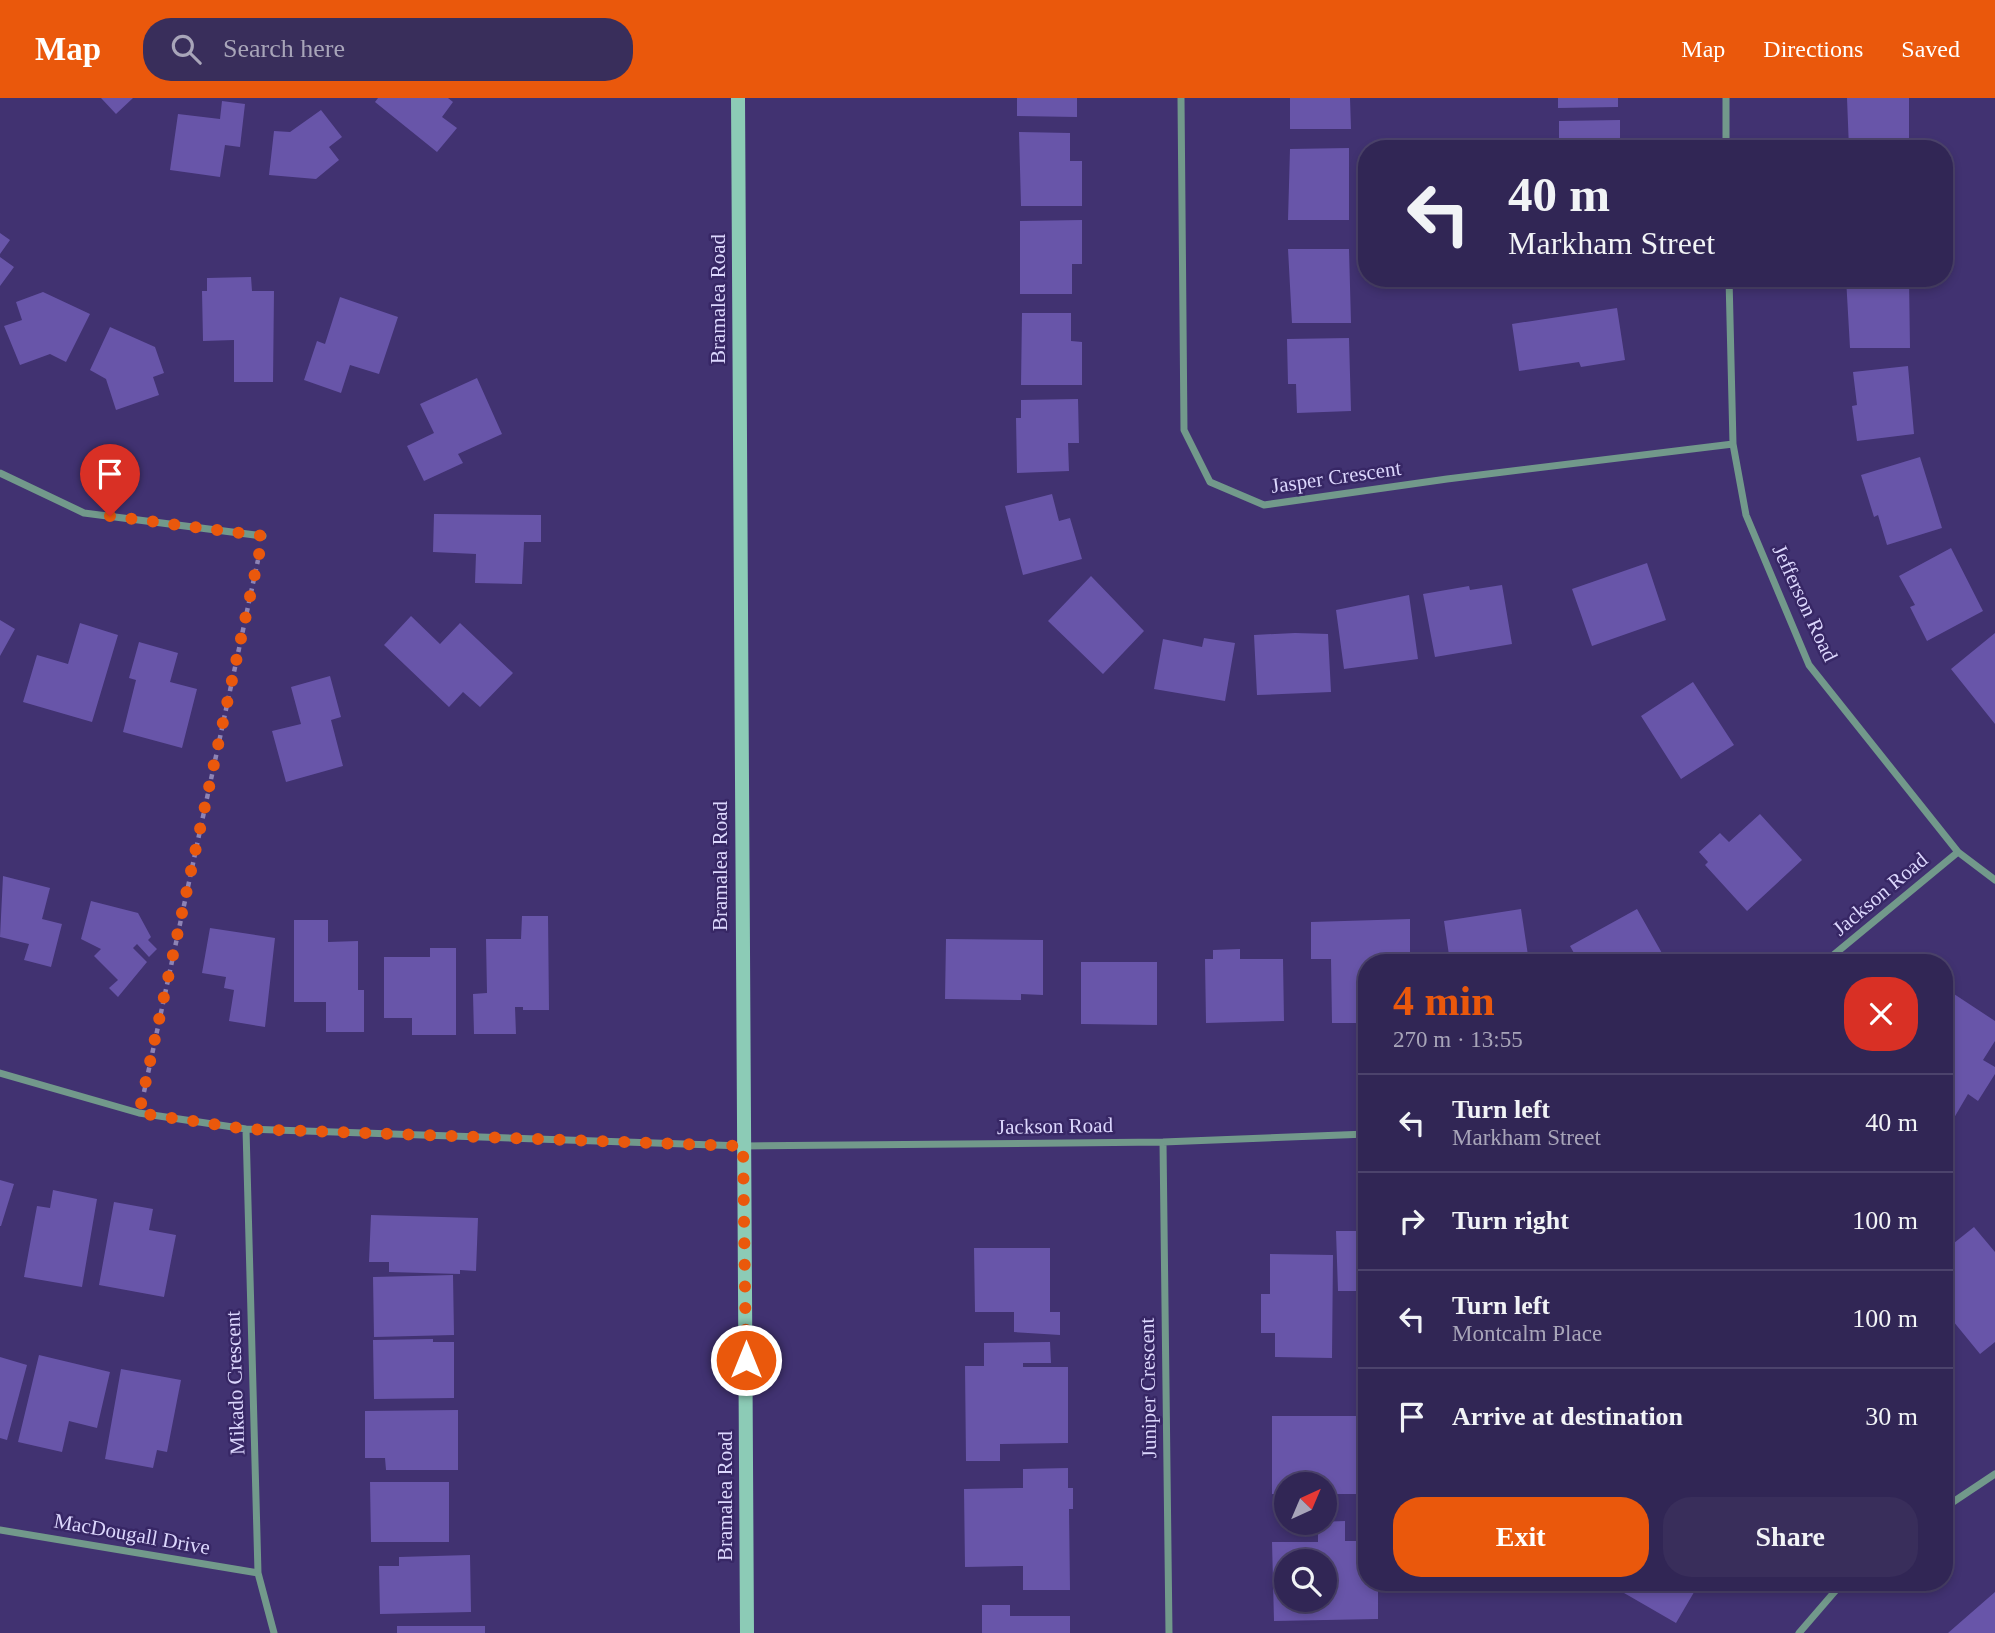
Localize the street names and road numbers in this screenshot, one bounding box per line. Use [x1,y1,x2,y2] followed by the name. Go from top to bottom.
[706,233,730,364] street label: Bramalea Road
[1269,456,1403,498] street label: Jasper Crescent
[1767,541,1843,666] street label: Jefferson Road
[708,800,732,931] street label: Bramalea Road
[1828,847,1933,940] street label: Jackson Road
[997,1113,1114,1139] street label: Jackson Road
[220,1310,250,1455] street label: Mikado Crescent
[1135,1317,1161,1458] street label: Juniper Crescent
[713,1430,737,1561] street label: Bramalea Road
[52,1508,212,1560] street label: MacDougall Drive

